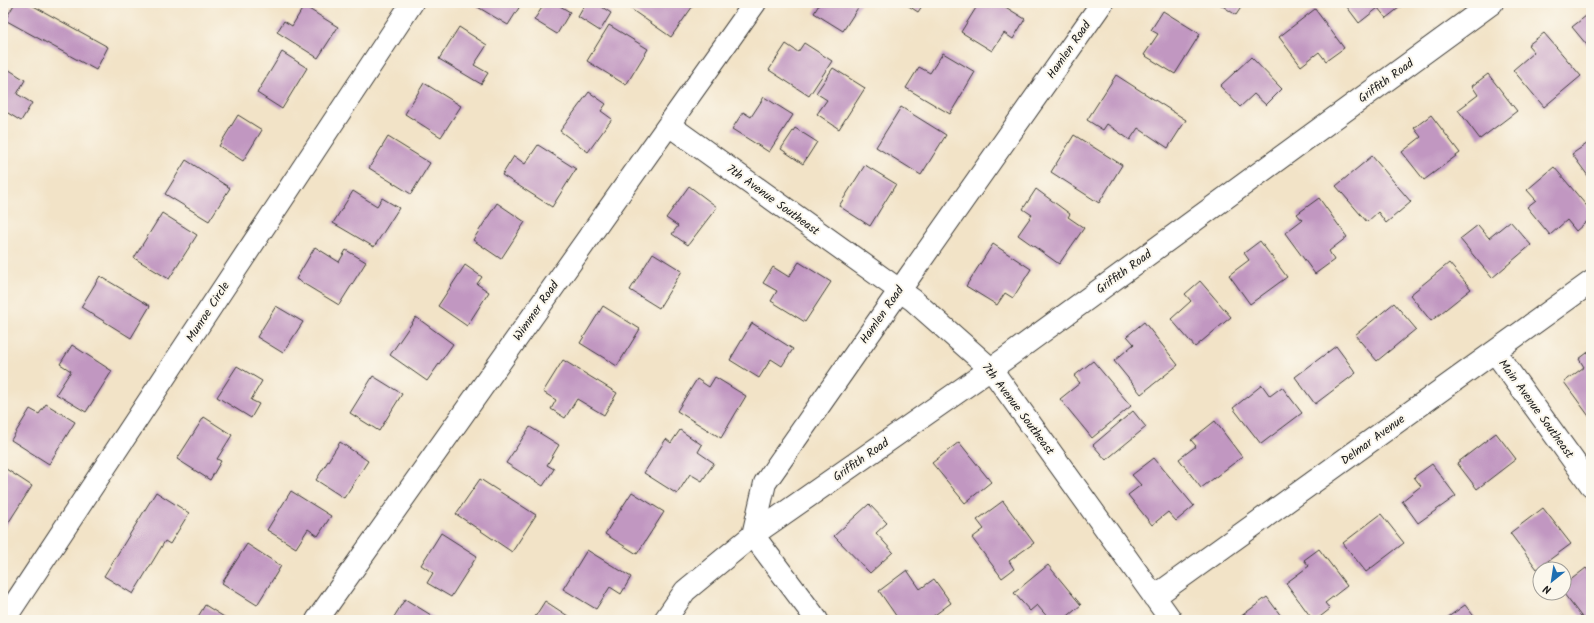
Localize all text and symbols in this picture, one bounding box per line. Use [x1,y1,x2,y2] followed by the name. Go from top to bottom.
[1042,16,1097,83] street label: Hamlen Road
[1354,54,1419,108] street label: Griffith Road
[723,160,824,241] street label: 7th Avenue Southeast
[1092,245,1157,299] street label: Griffith Road
[508,276,564,345] street label: Wimmer Road
[181,277,235,346] street label: Munroe Circle
[855,281,910,348] street label: Hamlen Road
[1493,355,1579,463] street label: Main Avenue Southeast
[977,359,1059,459] street label: 7th Avenue Southeast
[1337,410,1410,470] street label: Delmar Avenue
[829,433,894,486] street label: Griffith Road
[1532,561,1572,601] north arrow
[1540,579,1555,598] text: N

